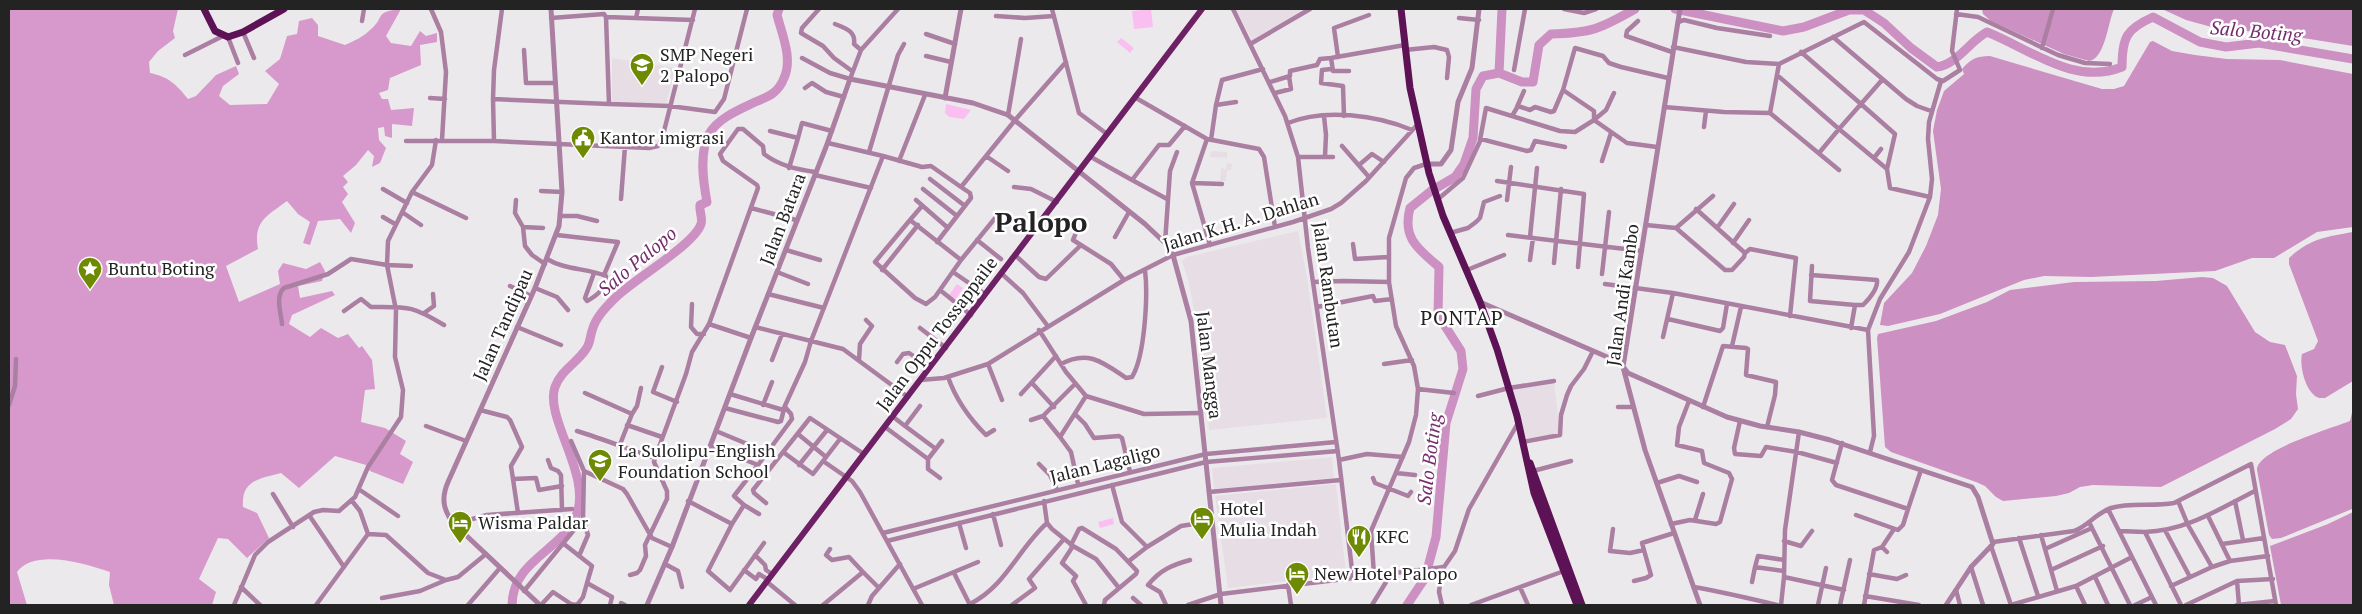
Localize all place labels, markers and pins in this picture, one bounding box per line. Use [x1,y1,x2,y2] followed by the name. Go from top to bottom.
[660,42,753,87] place label: SMP Negeri 2 Palopo
[629,52,655,86] school or university icon: SMP Negeri 2 Palopo
[570,125,596,159] public building icon: Kantor imigrasi
[600,125,724,149] place label: Kantor imigrasi
[77,256,103,290] place icon: Buntu Boting
[108,256,215,280] place label: Buntu Boting
[618,438,776,483] place label: La Sulolipu-English Foundation School
[587,448,613,482] school or university icon: La Sulolipu-English Foundation School
[1220,496,1317,541] place label: Hotel Mulia Indah
[1189,506,1215,540] hotel icon: Hotel Mulia Indah
[447,510,473,544] hotel icon: Wisma Paldar
[478,510,588,534] place label: Wisma Paldar
[1346,524,1372,558] restaurant icon: KFC
[1376,524,1409,548] place label: KFC
[1284,561,1310,595] hotel icon: New Hotel Palopo
[1314,561,1457,585] place label: New Hotel Palopo

